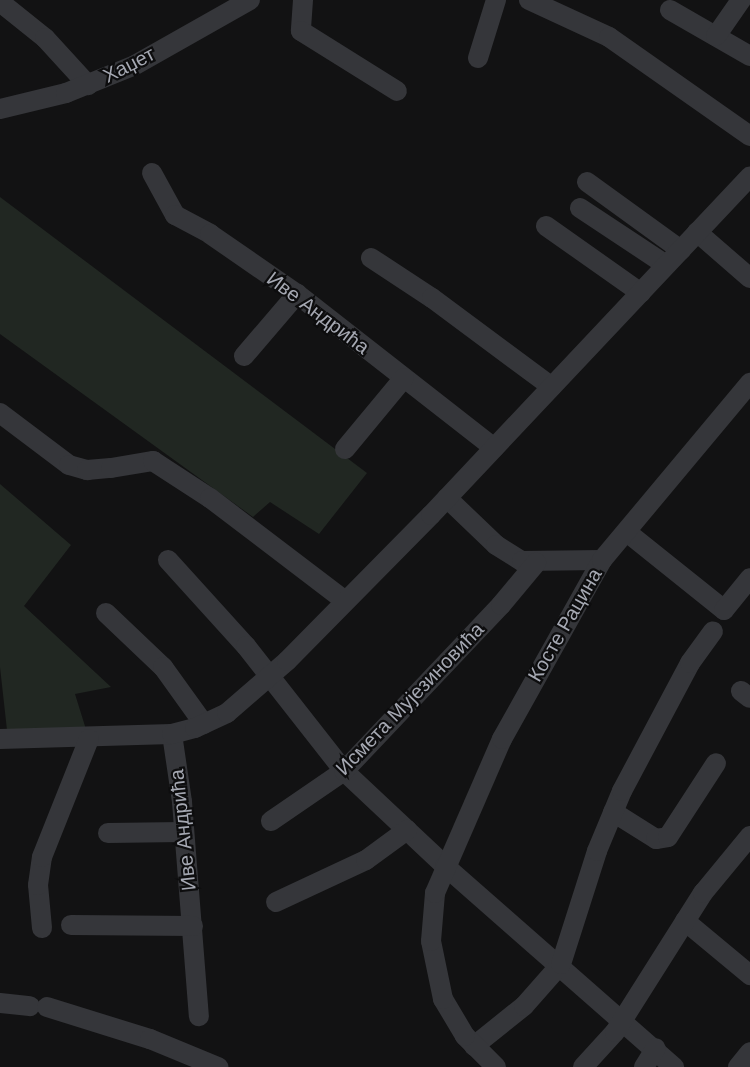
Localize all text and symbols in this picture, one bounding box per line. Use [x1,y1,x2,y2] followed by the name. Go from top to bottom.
[99,42,159,88] street label: Хаџет
[262,267,374,359] street label: Иве Андрића
[523,564,607,686] street label: Косте Рацина
[331,618,489,780] street label: Исмета Мујезиновића
[165,768,201,892] street label: Иве Андрића

